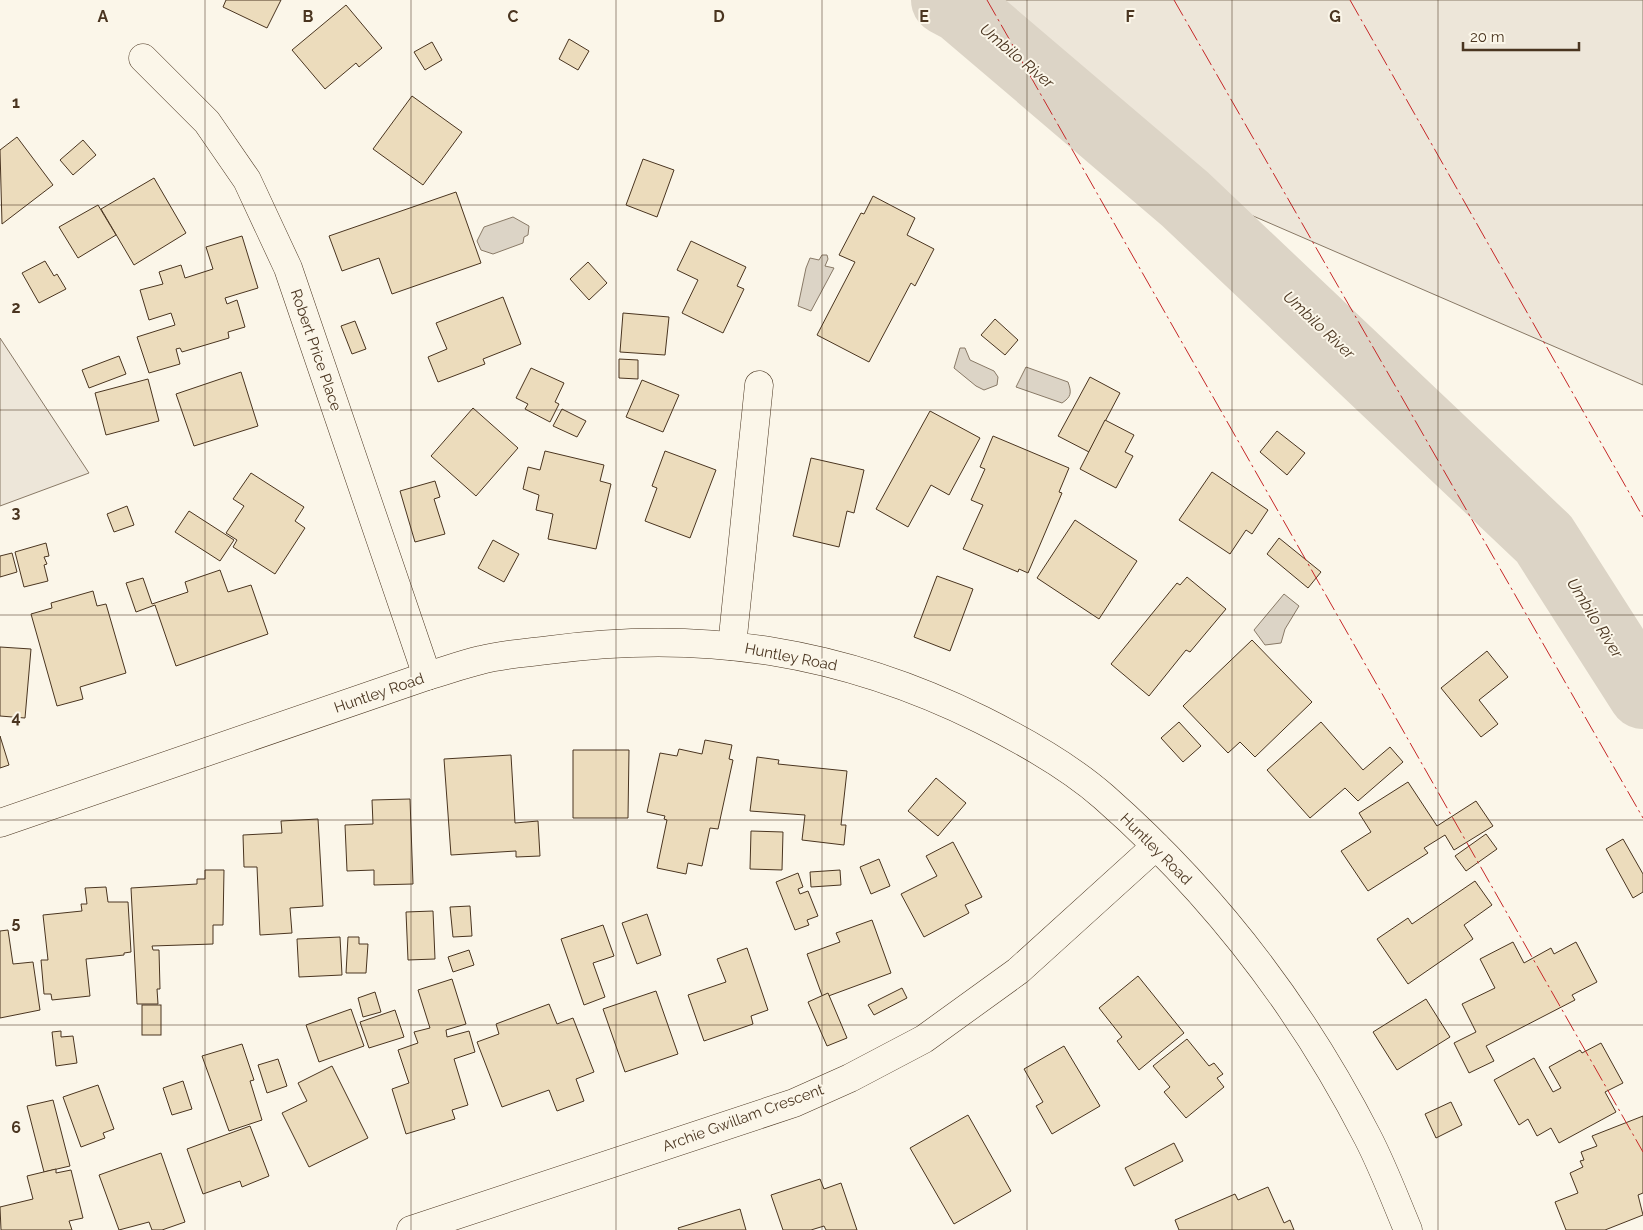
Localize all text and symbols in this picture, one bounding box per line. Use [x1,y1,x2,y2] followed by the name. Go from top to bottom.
[98,7,109,26] text: A
[303,7,314,26] text: B
[508,7,519,26] text: C
[713,7,725,26] text: D
[919,7,929,26] text: E
[1125,7,1135,26] text: F
[1329,7,1341,26] text: G
[976,20,1058,93] water label: Umbilo River
[1463,20,1579,52] scale bar
[1470,28,1505,46] text: 20 m
[12,93,20,112] text: 1
[287,287,345,414] street label: Robert Price Place
[1279,287,1359,363] water label: Umbilo River
[11,298,21,317] text: 2
[12,503,21,522] text: 3
[1563,574,1627,662] water label: Umbilo River
[743,639,839,675] street label: Huntley Road
[332,669,426,717] street label: Huntley Road
[11,708,21,727] text: 4
[1116,809,1196,889] street label: Huntley Road
[12,913,21,932] text: 5
[660,1080,826,1156] street label: Archie Gwillam Crescent
[11,1118,21,1137] text: 6

